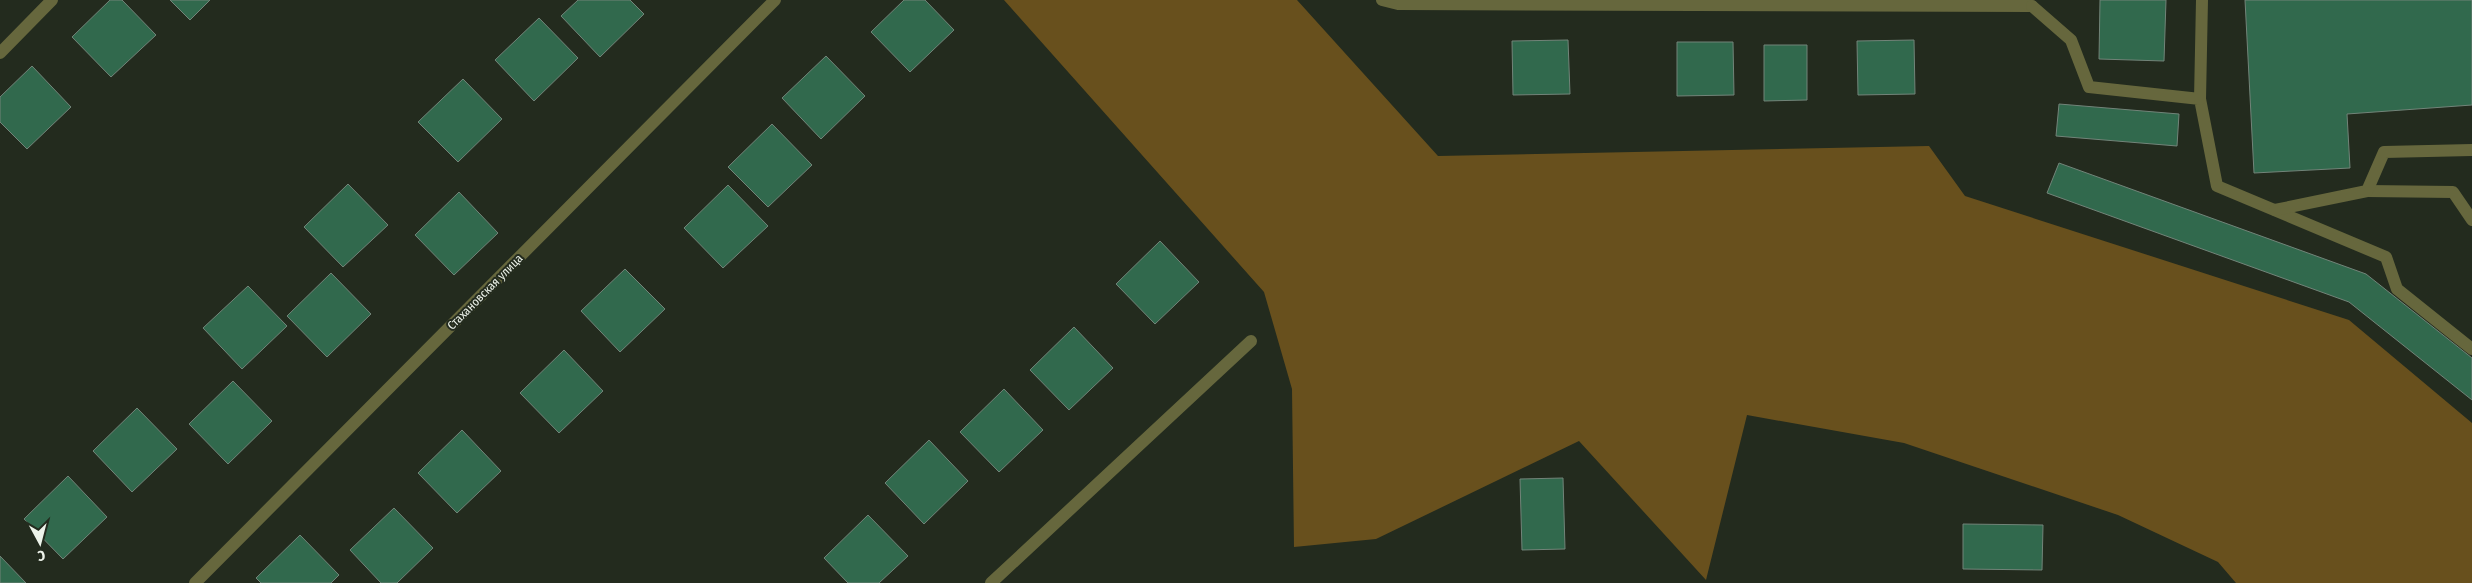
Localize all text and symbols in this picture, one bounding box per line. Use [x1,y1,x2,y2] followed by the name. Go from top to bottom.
[444,251,526,333] street label: Стахановская улица
[15,518,65,568] north arrow
[36,547,46,564] text: С

